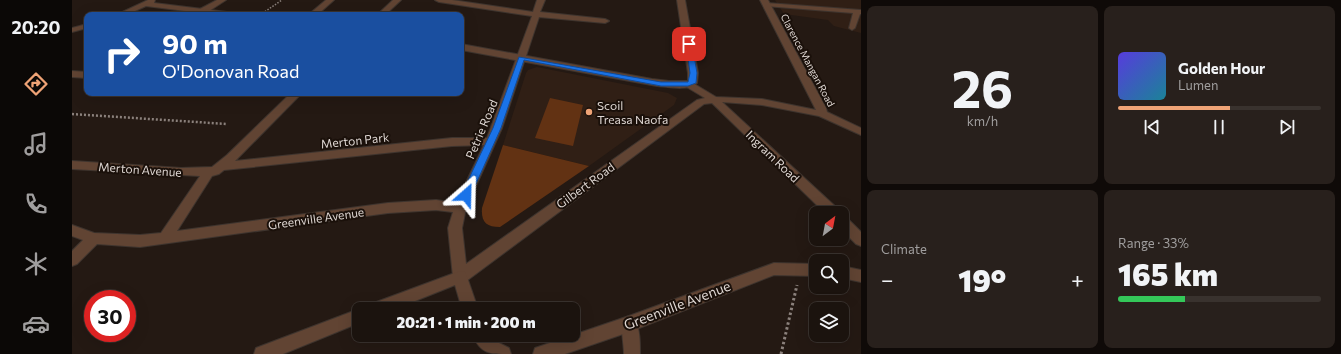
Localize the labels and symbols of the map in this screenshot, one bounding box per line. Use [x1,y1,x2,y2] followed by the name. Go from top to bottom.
[778,11,838,109] street label: Clarence Mangan Road
[672,27,706,61] pin
[462,97,500,161] street label: Petrie Road
[597,98,668,126] place label: Scoil Treasa Naofa
[584,107,594,117] marker: Scoil Treasa Naofa
[744,127,803,185] street label: Ingram Road
[320,129,390,151] street label: Merton Park
[98,159,182,179] street label: Merton Avenue
[553,159,617,211] street label: Gilbert Road
[445,174,487,216] position arrow
[267,204,365,232] street label: Greenville Avenue
[809,206,849,246] north arrow
[621,277,733,333] street label: Greenville Avenue
[84,290,136,342] speed limit sign: 30

